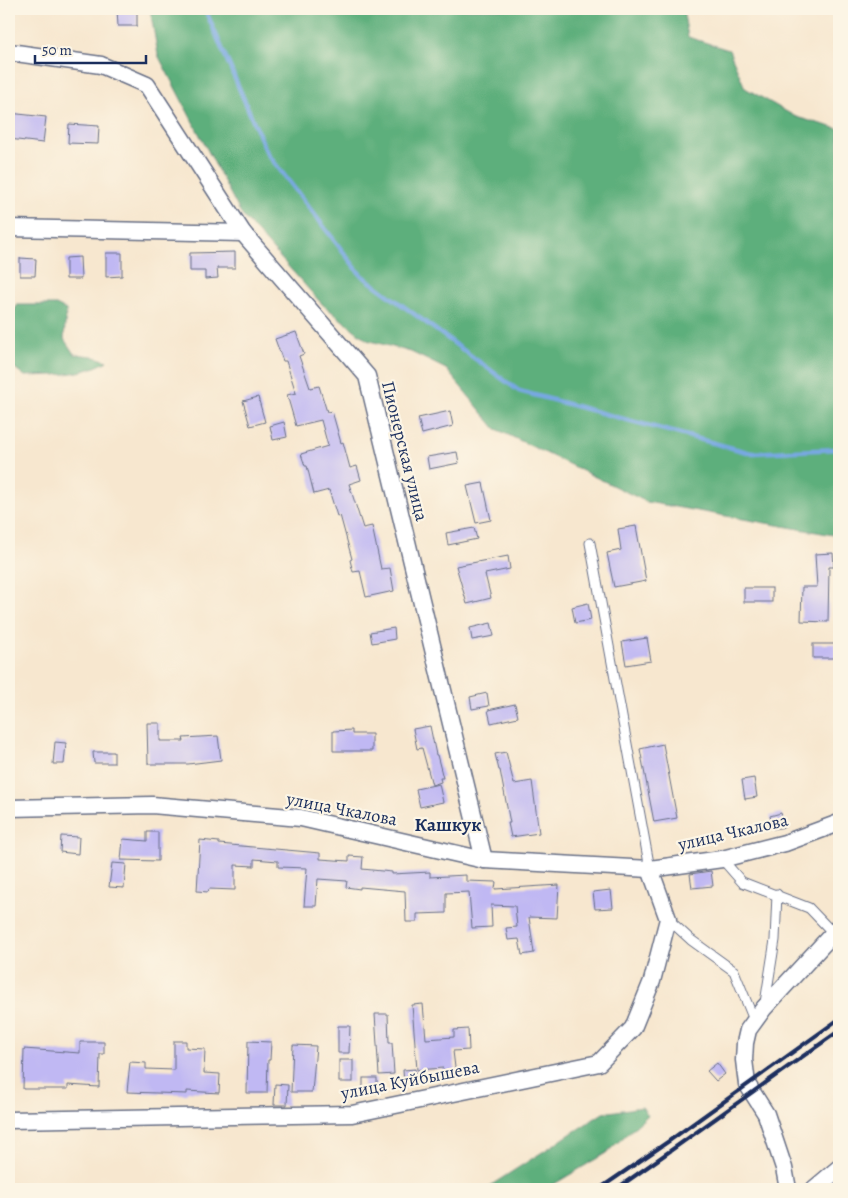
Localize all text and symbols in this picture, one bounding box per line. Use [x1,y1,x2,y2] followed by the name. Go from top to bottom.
[35,32,146,64] scale bar
[42,40,72,60] text: 50 m
[376,378,434,524] street label: Пионерская улица
[284,786,400,832] street label: улица Чкалова
[675,808,791,857] street label: улица Чкалова
[415,812,481,838] district label: Кашкук
[338,1055,482,1105] street label: улица Куйбышева

